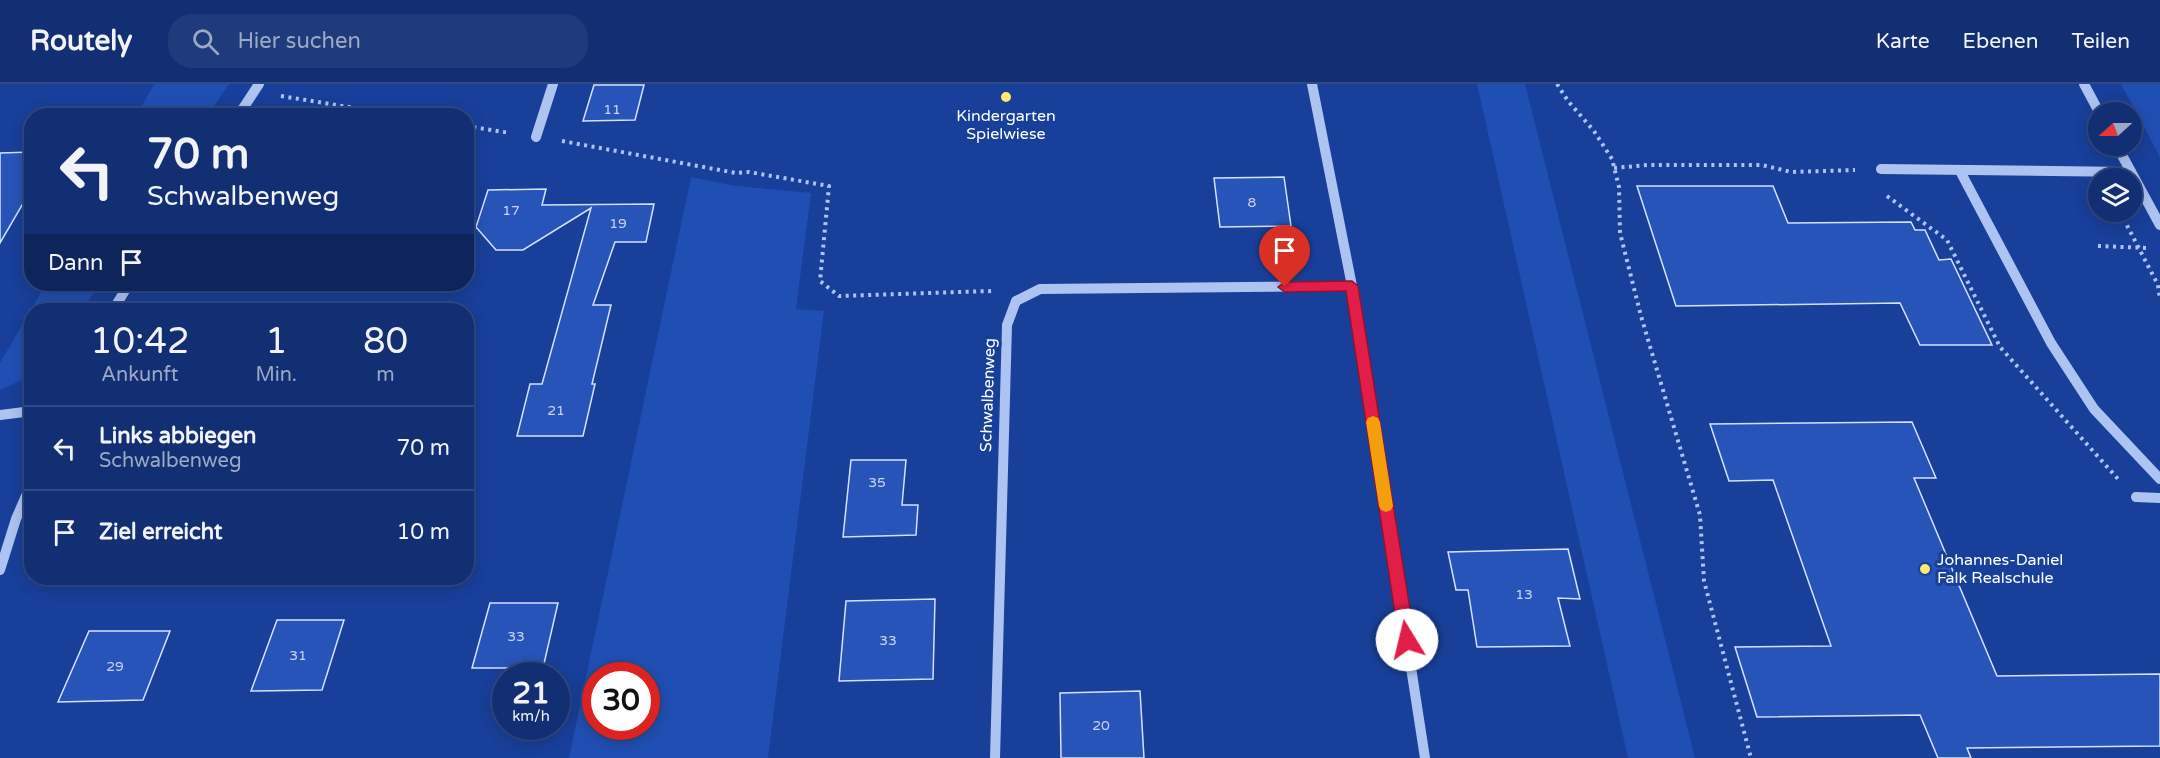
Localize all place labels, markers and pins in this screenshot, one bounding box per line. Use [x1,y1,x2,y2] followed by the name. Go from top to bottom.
[999,90,1013,104] marker: Kindergarten Spielwiese
[956,106,1056,144] place label: Kindergarten Spielwiese
[1259,225,1310,287] pin
[1937,550,2063,588] place label: Johannes-Daniel Falk Realschule
[1918,562,1932,576] marker: Johannes-Daniel Falk Realschule

